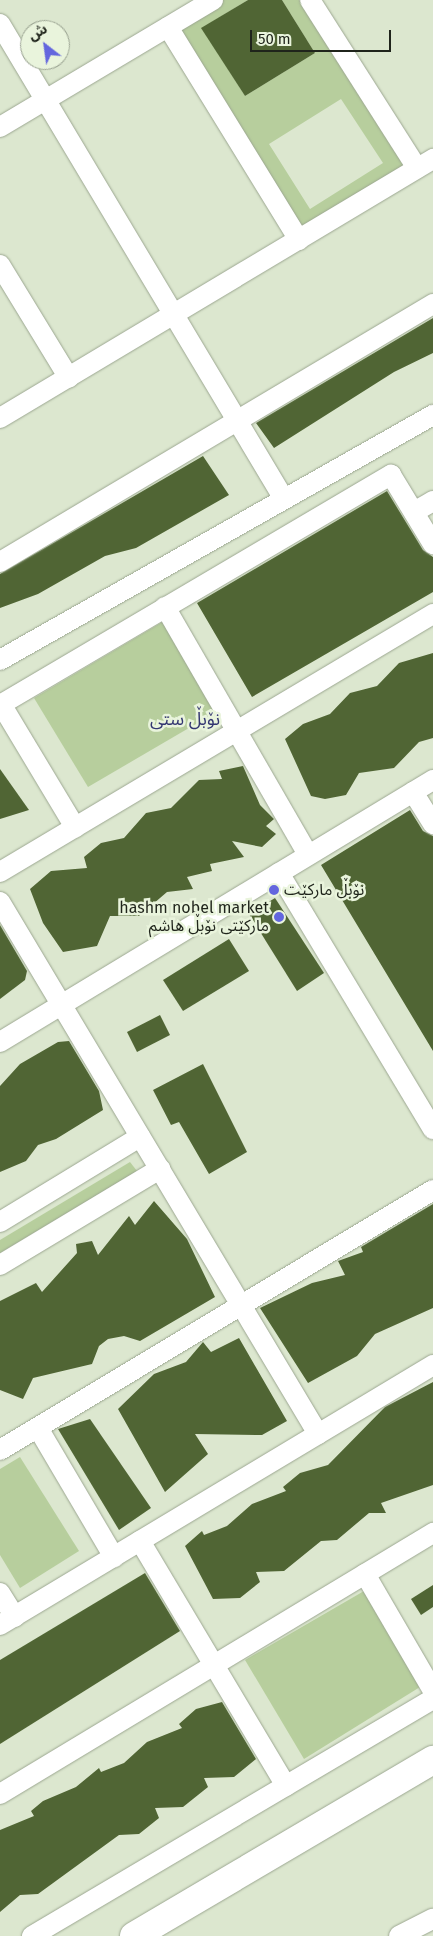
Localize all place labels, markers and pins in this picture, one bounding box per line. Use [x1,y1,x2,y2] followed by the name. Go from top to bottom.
[284,880,364,900] place label: نۆبڵ مارکێت
[268,884,280,896] marker: نۆبڵ مارکێت
[119,898,269,936] place label: hashm nobel market مارکێتی نۆبڵ هاشم
[273,911,285,923] marker: hashm nobel market مارکێتی نۆبڵ هاشم

